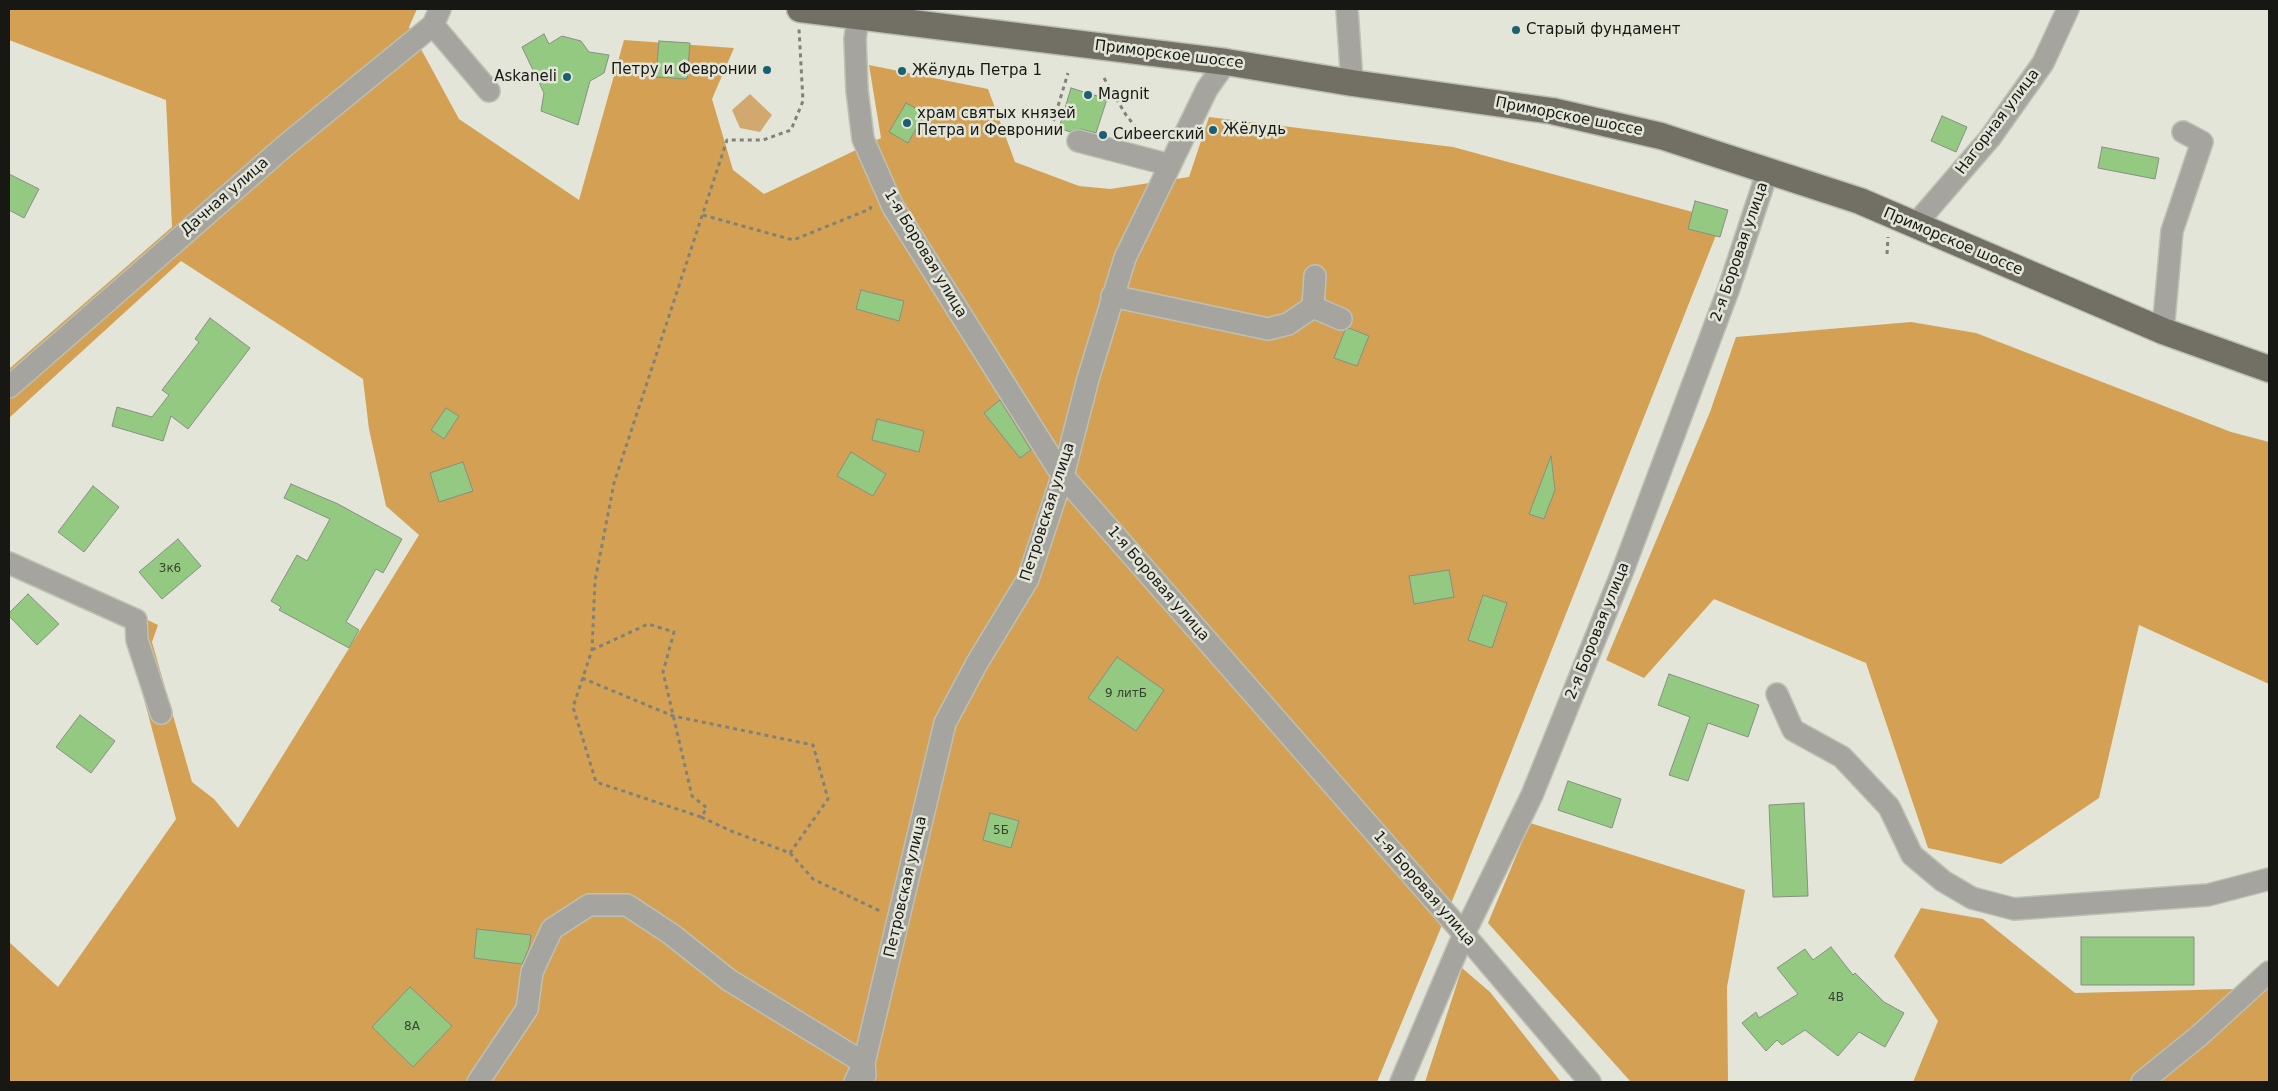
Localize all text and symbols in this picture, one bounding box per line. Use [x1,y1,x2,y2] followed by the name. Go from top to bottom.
[1526,21,1680,39] place label: Старый фундамент
[1510,24,1522,36] marker: Старый фундамент
[1094,37,1244,73] street label: Приморское шоссе
[611,61,757,79] place label: Петру и Февронии
[912,62,1042,80] place label: Жёлудь Петра 1
[761,64,773,76] marker: Петру и Февронии
[896,65,908,77] marker: Жёлудь Петра 1
[1952,66,2044,178] street label: Нагорная улица
[494,68,557,86] place label: Askaneli
[561,71,573,83] marker: Askaneli
[1098,86,1149,104] place label: Magnit
[1082,89,1094,101] marker: Magnit
[1494,94,1644,140] street label: Приморское шоссе
[917,105,1076,140] place label: храм святых князей Петра и Февронии
[901,117,913,129] marker: храм святых князей Петра и Февронии
[1223,121,1286,139] place label: Жёлудь
[1207,124,1219,136] marker: Жёлудь
[1113,126,1204,144] place label: Сиbeerский
[1097,129,1109,141] marker: Сиbeerский
[178,154,272,240] street label: Дачная улица
[1708,180,1772,324] street label: 2-я Боровая улица
[880,187,970,321] street label: 1-я Боровая улица
[1881,204,2025,280] street label: Приморское шоссе
[1017,440,1079,584] street label: Петровская улица
[1103,523,1213,645] street label: 1-я Боровая улица
[1562,560,1634,702] street label: 2-я Боровая улица
[159,562,181,576] house number: 3к6
[1105,687,1147,701] house number: 9 литБ
[881,814,931,960] street label: Петровская улица
[993,824,1009,838] house number: 5Б
[1369,828,1479,950] street label: 1-я Боровая улица
[1828,991,1844,1005] house number: 4В
[404,1020,420,1034] house number: 8А

